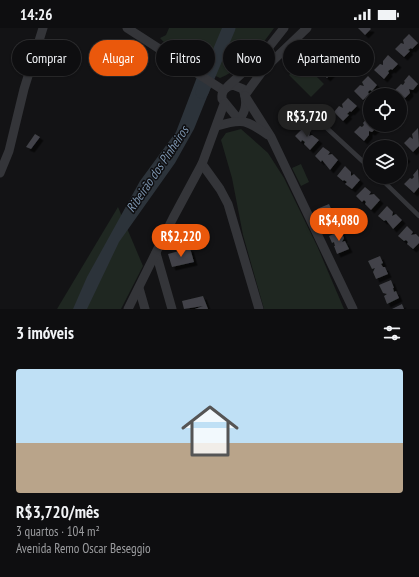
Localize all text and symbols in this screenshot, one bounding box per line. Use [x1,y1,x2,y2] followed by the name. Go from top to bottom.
[20,5,52,24] text: 14:26
[12,40,81,76] chip: Comprar
[89,40,148,76] chip: Alugar
[156,40,215,76] chip: Filtros
[223,40,275,76] chip: Novo
[283,40,374,76] chip: Apartamento
[363,88,407,184] map controls
[363,88,407,132] button: locate
[270,104,344,138] pin: R$3,720
[287,108,327,125] text: R$3,720
[122,122,193,216] water label: Ribeirão dos Pinheiros
[363,140,407,184] button: layers
[302,208,376,242] pin: R$4,080
[319,212,359,229] text: R$4,080
[144,224,218,258] pin: R$2,220
[161,228,201,245] text: R$2,220
[16,322,74,344] text: 3 imóveis
[381,322,403,344] icon: filters
[174,395,246,467] icon: home
[16,501,99,523] text: R$3,720/mês
[16,523,100,540] text: 3 quartos · 104 m²
[16,540,151,557] text: Avenida Remo Oscar Beseggio

